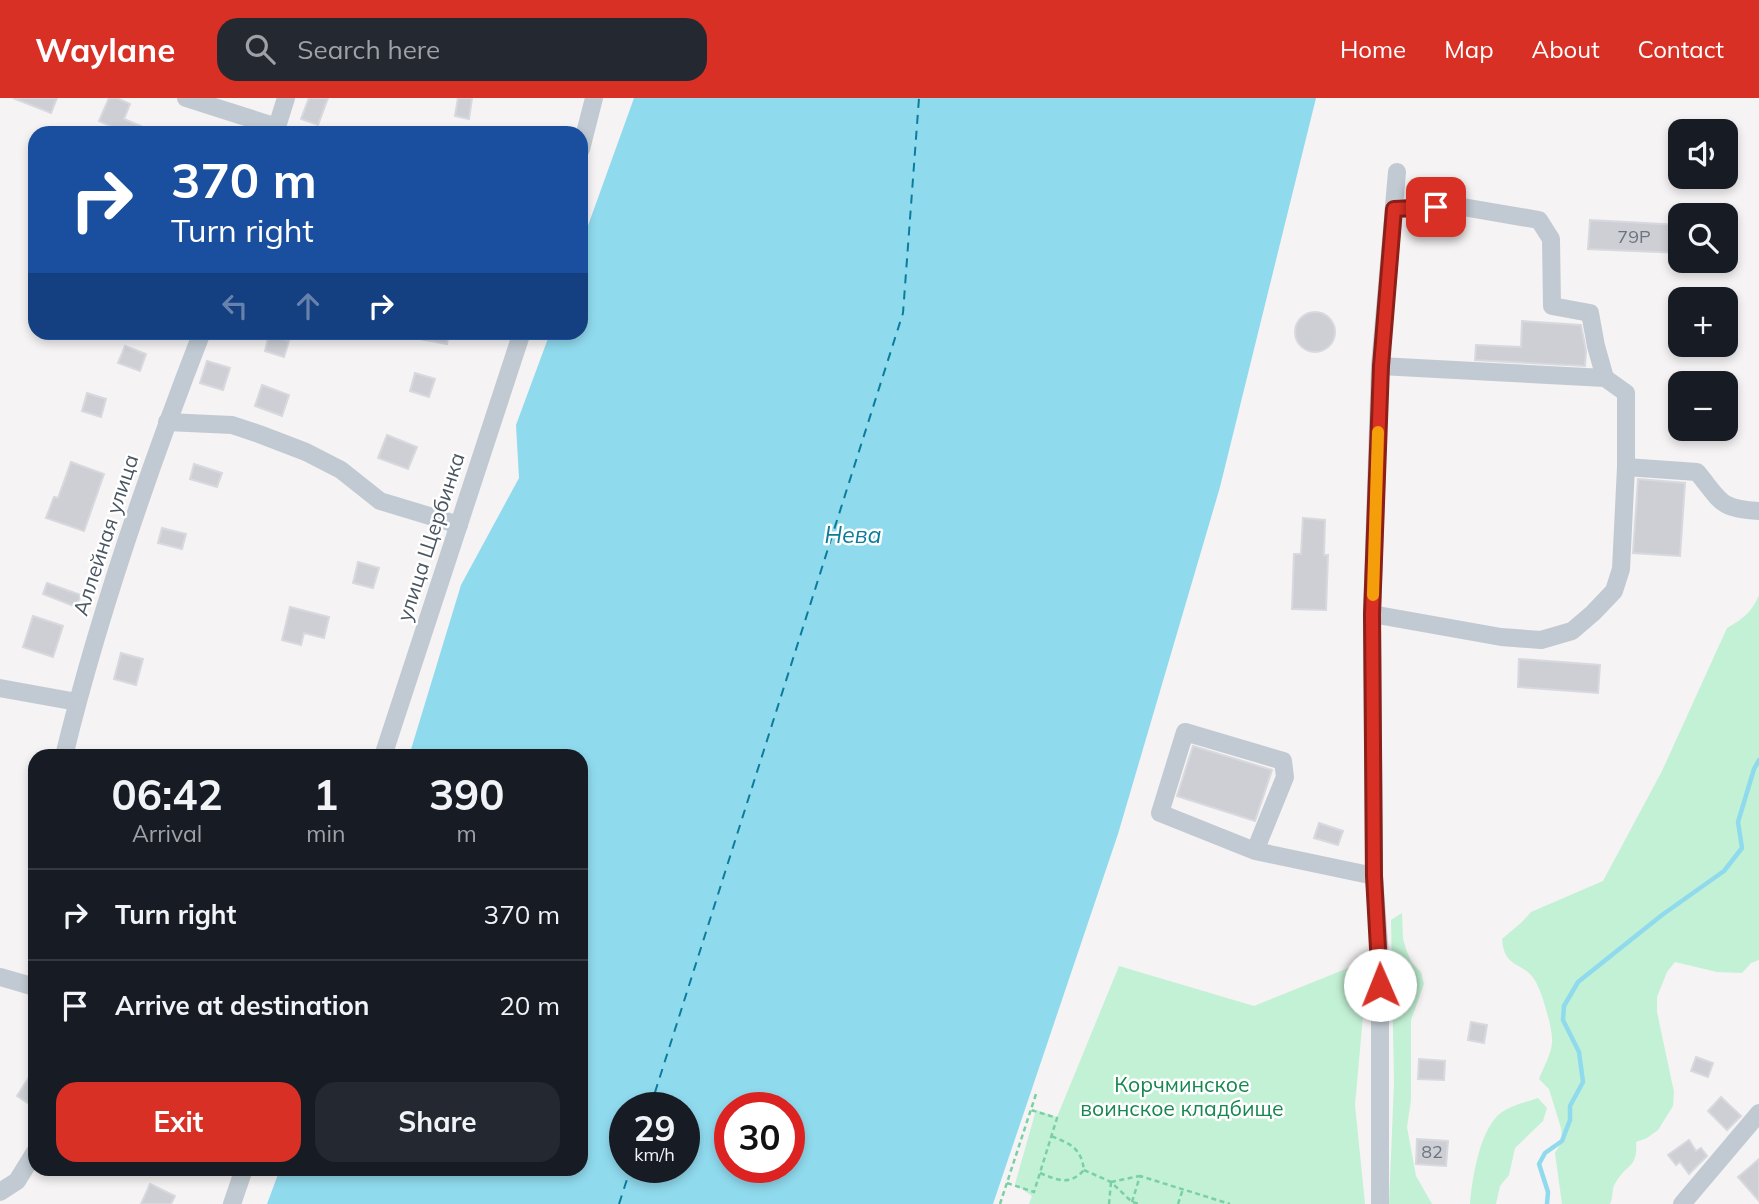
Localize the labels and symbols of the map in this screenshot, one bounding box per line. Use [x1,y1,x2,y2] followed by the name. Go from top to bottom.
[1406,177,1466,237] pin
[1617,225,1651,248] house number: 79Р
[390,449,470,624] street label: улица Щербинка
[67,451,143,619] street label: Аллейная улица
[824,520,882,549] water label: Нева
[1343,948,1417,1022] position arrow
[1080,1071,1284,1121] park label: Корчминское воинское кладбище
[714,1092,805,1183] speed limit sign: 30
[1421,1140,1443,1163] house number: 82

